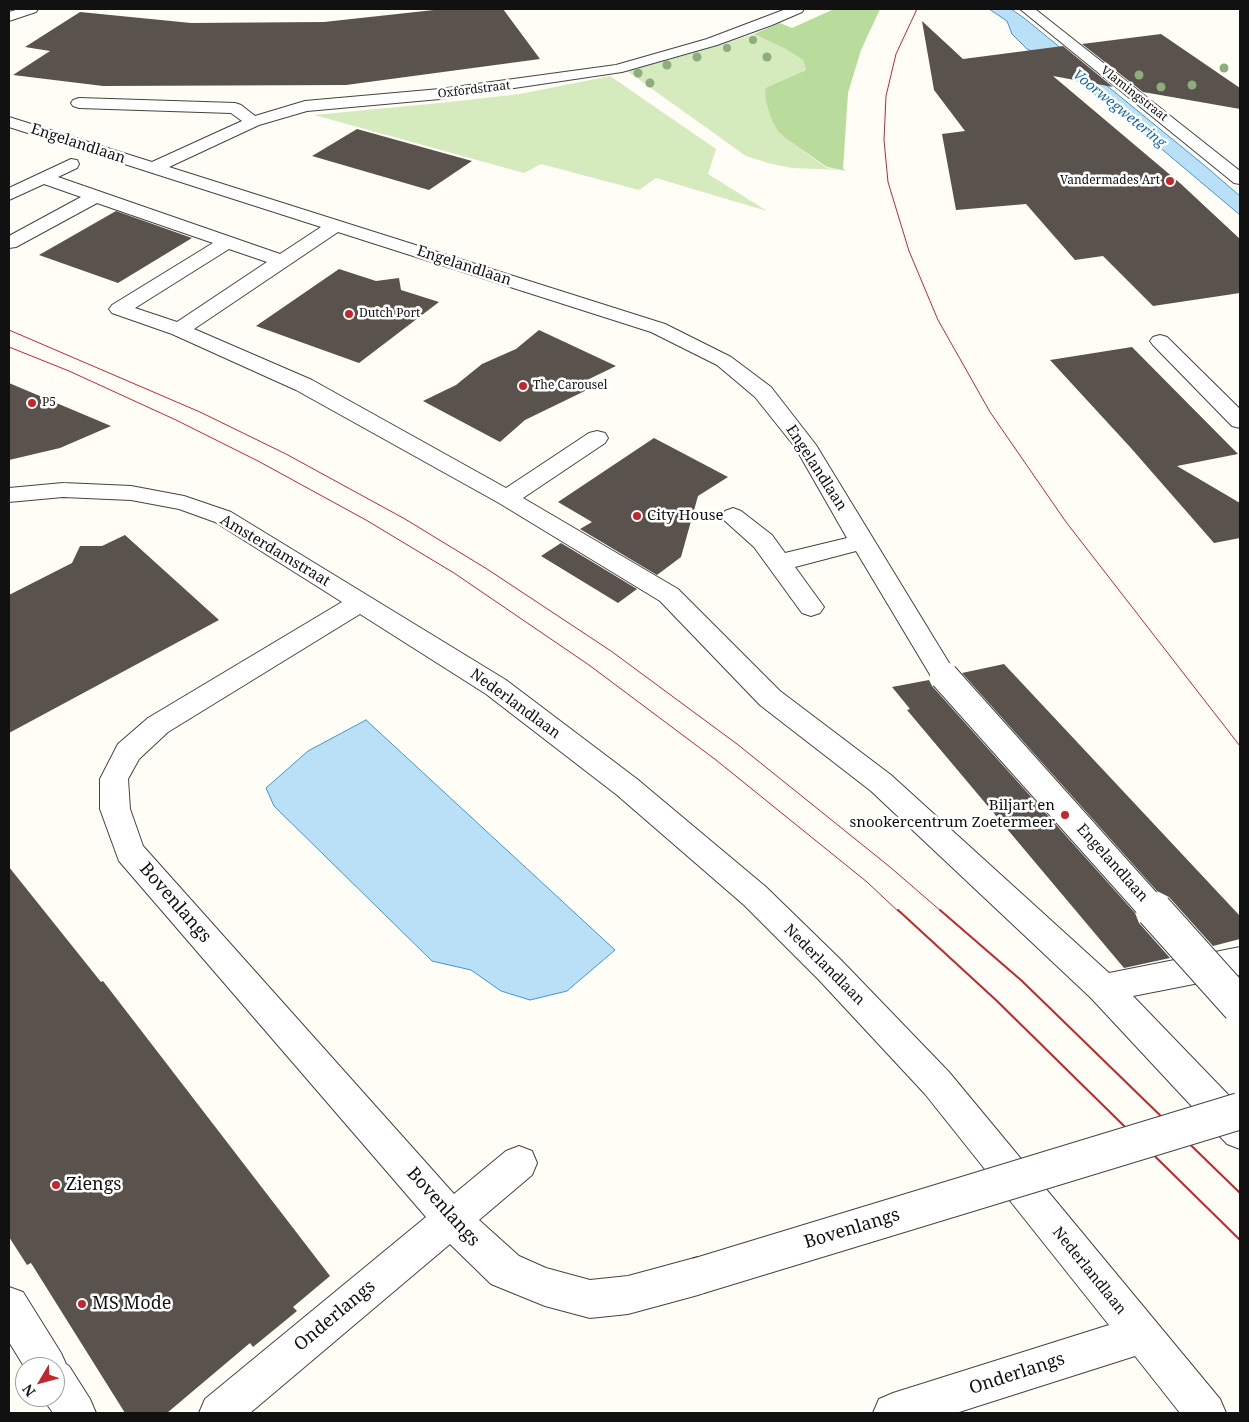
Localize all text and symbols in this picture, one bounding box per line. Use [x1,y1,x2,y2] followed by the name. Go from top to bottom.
[1098,63,1170,125] street label: Vlamingstraat
[1069,66,1169,152] water label: Voorwegwetering
[437,78,511,102] street label: Oxfordstraat
[28,120,128,168] street label: Engelandlaan
[1060,174,1160,188] place label: Vandermades Art
[1164,175,1176,187] marker: Vandermades Art
[414,242,514,290] street label: Engelandlaan
[359,307,420,321] place label: Dutch Port
[343,308,355,320] marker: Dutch Port
[533,379,607,393] place label: The Carousel
[517,380,529,392] marker: The Carousel
[42,396,56,410] place label: P5
[26,397,38,409] marker: P5
[782,422,850,514] street label: Engelandlaan
[647,507,724,525] place label: City House
[631,510,643,522] marker: City House
[217,511,333,591] street label: Amsterdamstraat
[466,665,564,743] street label: Nederlandlaan
[849,797,1055,832] place label: Biljart en snookercentrum Zoetermeer
[1059,809,1071,821] marker: Biljart en snookercentrum Zoetermeer
[1072,820,1152,906] street label: Engelandlaan
[134,859,216,947] street label: Bovenlangs
[780,921,868,1009] street label: Nederlandlaan
[402,1163,484,1251] street label: Bovenlangs
[66,1174,121,1196] place label: Ziengs
[50,1179,62,1191] marker: Ziengs
[802,1204,902,1254] street label: Bovenlangs
[1048,1224,1130,1318] street label: Nederlandlaan
[290,1276,380,1356] street label: Onderlangs
[92,1293,171,1315] place label: MS Mode
[76,1298,88,1310] marker: MS Mode
[966,1348,1068,1400] street label: Onderlangs
[15,1357,65,1407] north arrow
[18,1381,39,1401] text: N

